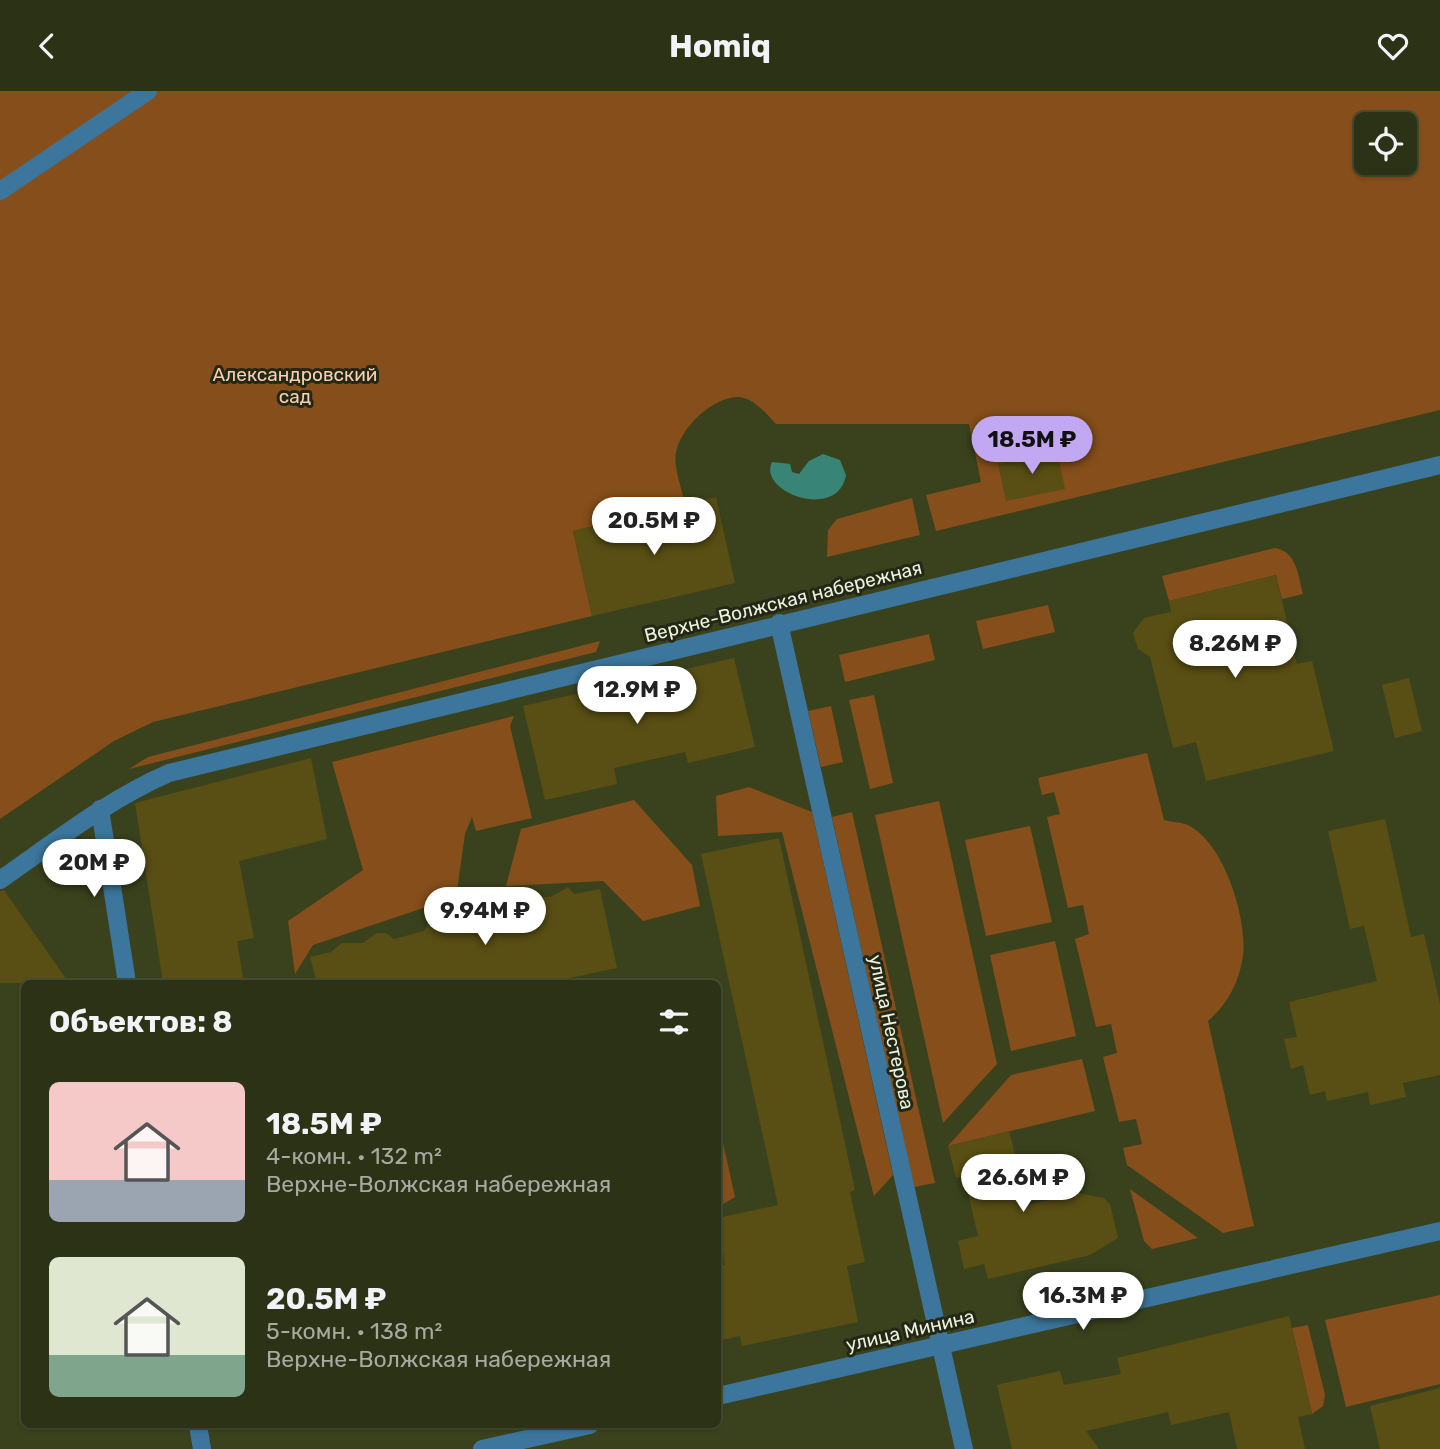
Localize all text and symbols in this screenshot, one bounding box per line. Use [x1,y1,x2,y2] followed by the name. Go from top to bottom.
[28,27,66,65] icon: back
[669,27,771,65] text: Homiq
[1374,27,1412,65] icon: heart
[1354,112,1417,175] map controls
[1354,112,1417,175] button: locate
[213,363,377,408] park label: Александровский сад
[967,417,1097,476] pin: 18.5M ₽
[988,425,1076,453] text: 18.5M ₽
[589,497,719,557] pin: 20.5M ₽
[608,506,700,534] text: 20.5M ₽
[642,556,924,647] street label: Верхне-Волжская набережная
[1170,621,1300,680] pin: 8.26M ₽
[1189,629,1281,657] text: 8.26M ₽
[572,667,702,726] pin: 12.9M ₽
[593,675,681,703] text: 12.9M ₽
[45,839,143,899] pin: 20M ₽
[58,848,130,876] text: 20M ₽
[420,887,550,947] pin: 9.94M ₽
[440,896,530,924] text: 9.94M ₽
[864,953,919,1112] street label: улица Нестерова
[655,1003,693,1041] icon: filters
[49,1004,233,1040] text: Объектов: 8
[266,1106,382,1142] text: 18.5M ₽
[105,1110,189,1194] icon: home
[266,1142,442,1170] text: 4-комн. · 132 m²
[958,1155,1088,1214] pin: 26.6M ₽
[977,1163,1069,1191] text: 26.6M ₽
[266,1170,611,1198] text: Верхне-Волжская набережная
[1018,1273,1148,1332] pin: 16.3M ₽
[266,1281,386,1317] text: 20.5M ₽
[1039,1281,1127,1309] text: 16.3M ₽
[105,1285,189,1369] icon: home
[844,1305,977,1356] street label: улица Минина
[266,1317,442,1345] text: 5-комн. · 138 m²
[266,1345,611,1373] text: Верхне-Волжская набережная

